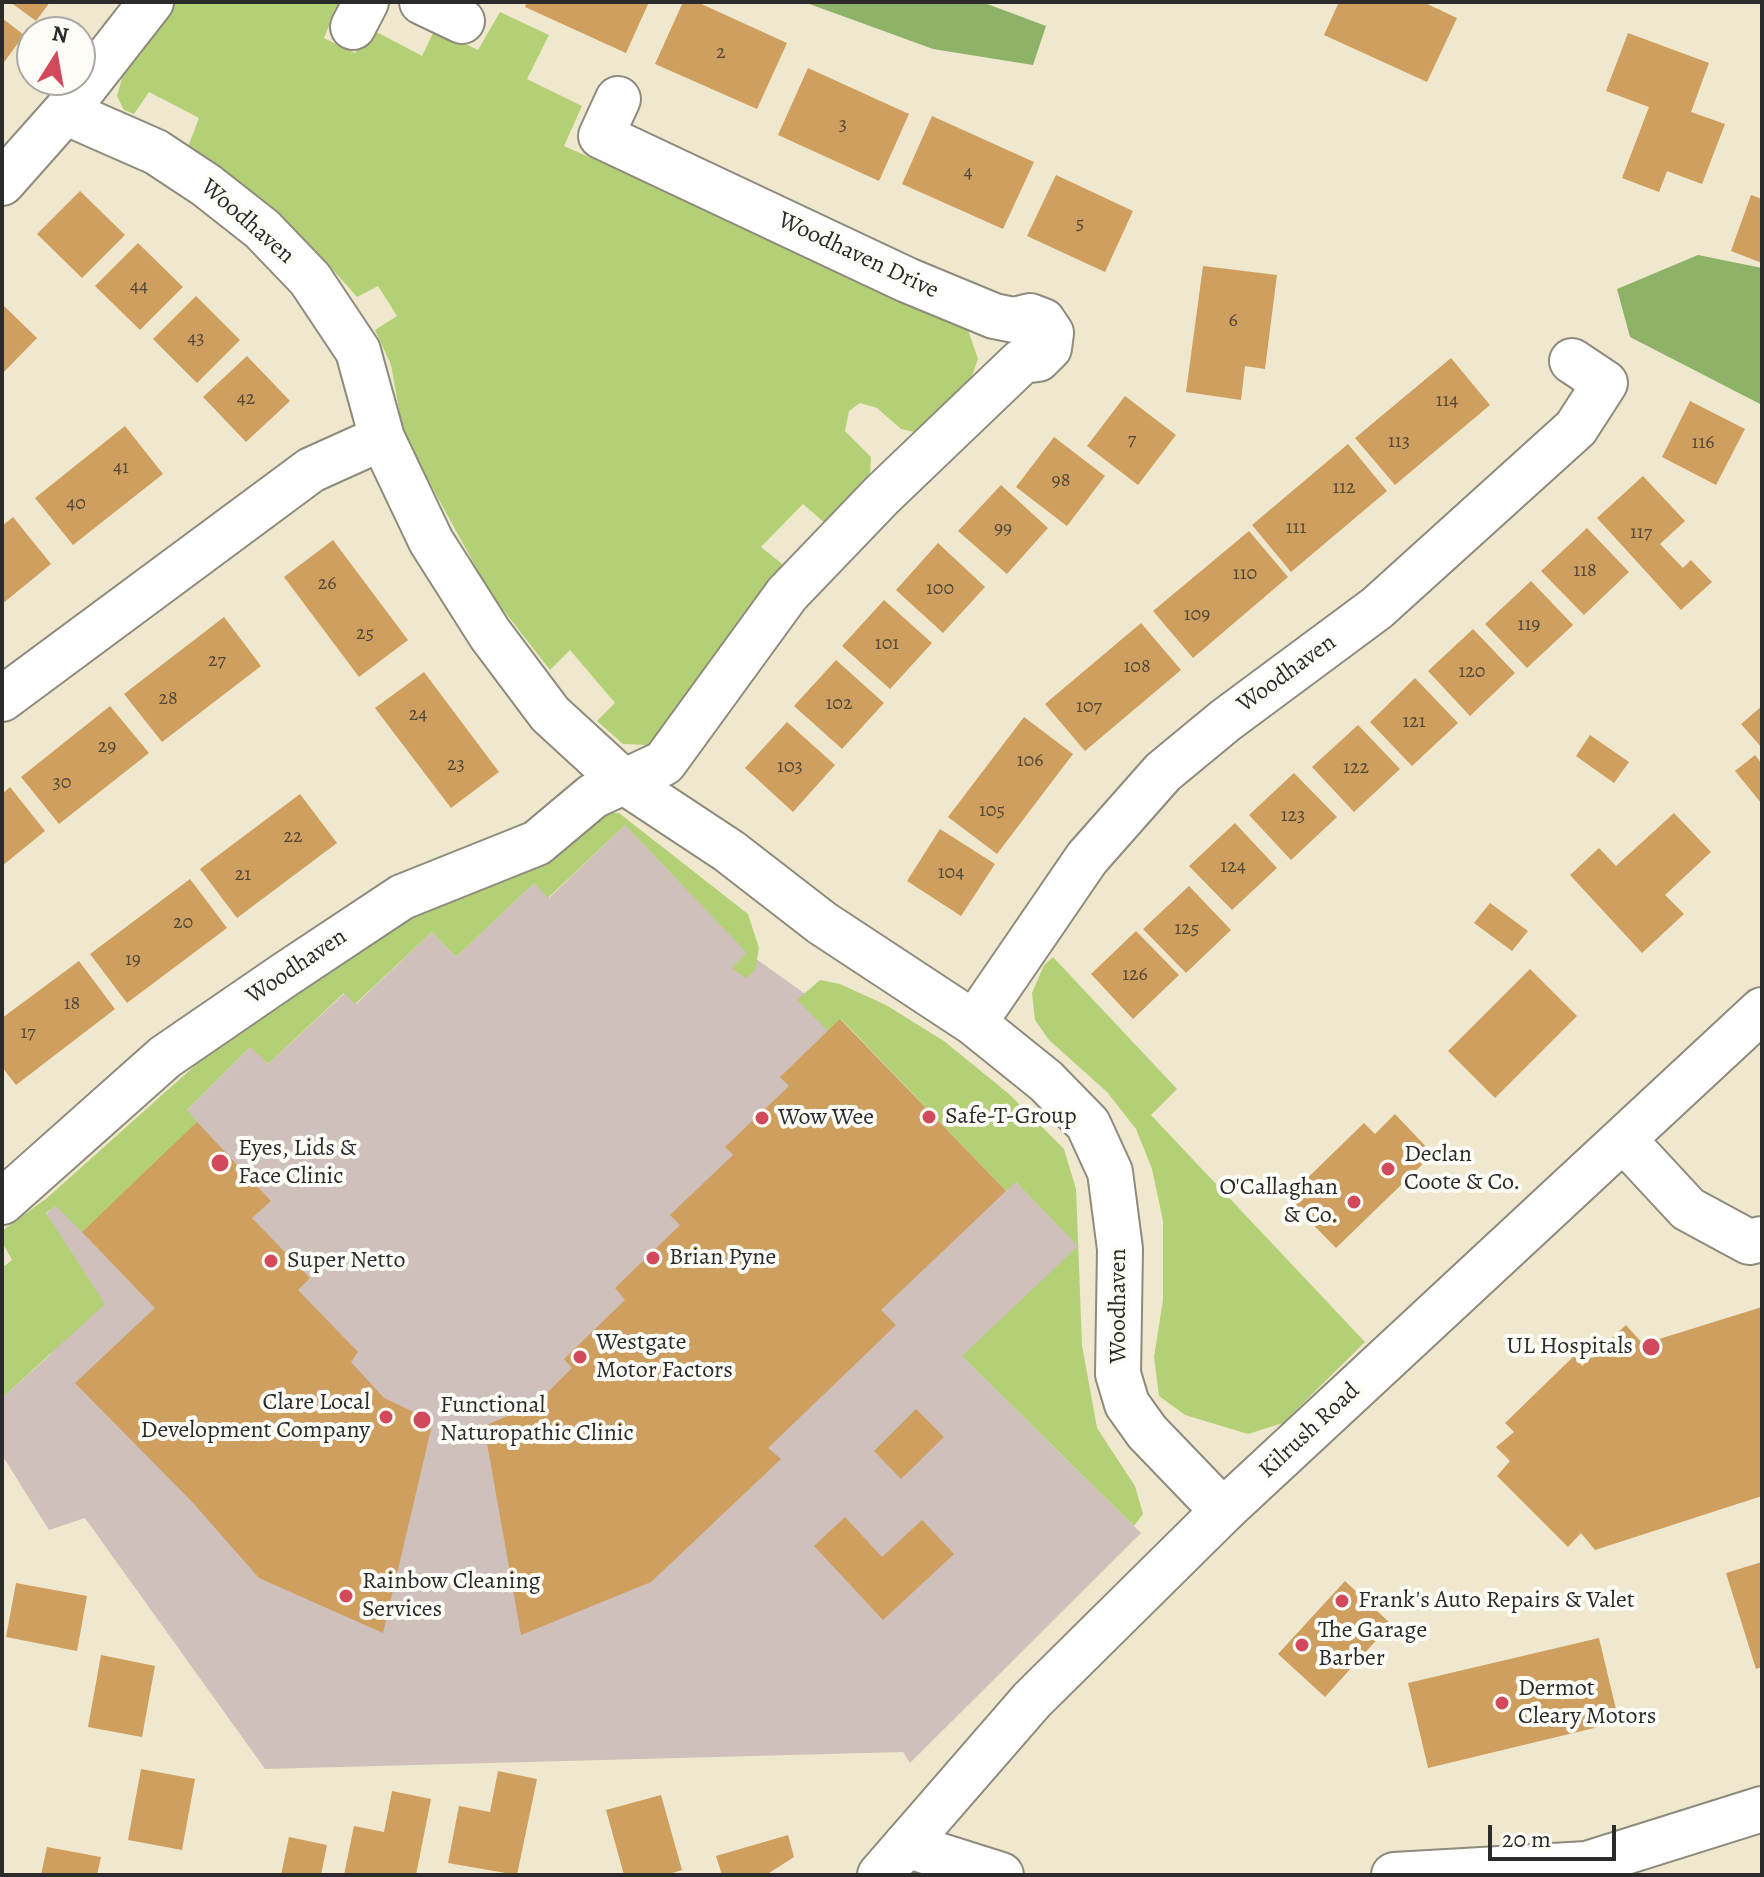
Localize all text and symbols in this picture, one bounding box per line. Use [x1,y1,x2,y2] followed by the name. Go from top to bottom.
[16,16,96,96] north arrow
[49,18,71,51] text: N
[716,41,726,65] house number: 2
[839,113,847,137] house number: 3
[963,161,973,185] house number: 4
[194,173,300,271] street label: Woodhaven
[773,206,943,306] street label: Woodhaven Drive
[1076,212,1084,236] house number: 5
[130,275,148,299] house number: 44
[1228,309,1238,333] house number: 6
[187,327,205,351] house number: 43
[237,387,255,411] house number: 42
[1436,389,1458,413] house number: 114
[1128,428,1136,452] house number: 7
[1388,430,1410,454] house number: 113
[1692,431,1714,455] house number: 116
[113,456,129,480] house number: 41
[1052,469,1070,493] house number: 98
[1332,476,1356,500] house number: 112
[66,492,86,516] house number: 40
[1286,516,1306,540] house number: 111
[994,517,1012,541] house number: 99
[1630,521,1652,545] house number: 117
[1573,559,1597,583] house number: 118
[1233,562,1257,586] house number: 110
[318,572,336,596] house number: 26
[926,577,954,601] house number: 100
[1184,603,1210,627] house number: 109
[1518,613,1540,637] house number: 119
[356,622,374,646] house number: 25
[1232,629,1342,719] street label: Woodhaven
[875,632,899,656] house number: 101
[208,649,226,673] house number: 27
[1123,655,1151,679] house number: 108
[1459,660,1485,684] house number: 120
[158,687,178,711] house number: 28
[826,692,852,716] house number: 102
[1076,695,1102,719] house number: 107
[409,703,427,727] house number: 24
[1402,710,1426,734] house number: 121
[98,735,116,759] house number: 29
[1017,749,1043,773] house number: 106
[447,753,465,777] house number: 23
[777,755,803,779] house number: 103
[1343,756,1369,780] house number: 122
[53,771,71,795] house number: 30
[979,799,1005,823] house number: 105
[1281,804,1305,828] house number: 123
[284,825,302,849] house number: 22
[1220,855,1246,879] house number: 124
[938,861,964,885] house number: 104
[235,863,251,887] house number: 21
[173,911,193,935] house number: 20
[1175,917,1199,941] house number: 125
[241,923,353,1011] street label: Woodhaven
[125,948,141,972] house number: 19
[1122,963,1148,987] house number: 126
[64,992,80,1016] house number: 18
[20,1021,36,1045] house number: 17
[945,1103,1077,1131] place label: Safe-T-Group
[778,1104,874,1132] place label: Wow Wee
[920,1108,938,1126] marker: Safe-T-Group
[753,1109,771,1127] marker: Wow Wee
[238,1135,357,1191] place label: Eyes, Lids & Face Clinic
[1404,1141,1520,1197] place label: Declan Coote & Co.
[209,1152,231,1174] marker: Eyes, Lids & Face Clinic
[1379,1160,1397,1178] marker: Declan Coote & Co.
[1220,1174,1338,1230] place label: O'Callaghan & Co.
[1345,1193,1363,1211] marker: O'Callaghan & Co.
[669,1244,776,1272] place label: Brian Pyne
[287,1247,405,1275] place label: Super Netto
[1105,1248,1133,1364] street label: Woodhaven
[644,1249,662,1267] marker: Brian Pyne
[262,1252,280,1270] marker: Super Netto
[596,1329,733,1385] place label: Westgate Motor Factors
[1506,1333,1633,1361] place label: UL Hospitals
[1640,1336,1662,1358] marker: UL Hospitals
[571,1348,589,1366] marker: Westgate Motor Factors
[1254,1377,1366,1485] street label: Kilrush Road
[141,1389,370,1445] place label: Clare Local Development Company
[440,1392,634,1448] place label: Functional Naturopathic Clinic
[377,1408,395,1426] marker: Clare Local Development Company
[411,1409,433,1431] marker: Functional Naturopathic Clinic
[362,1568,541,1624] place label: Rainbow Cleaning Services
[337,1587,355,1605] marker: Rainbow Cleaning Services
[1358,1587,1635,1615] place label: Frank's Auto Repairs & Valet
[1333,1592,1351,1610] marker: Frank's Auto Repairs & Valet
[1318,1617,1427,1673] place label: The Garage Barber
[1293,1636,1311,1654] marker: The Garage Barber
[1518,1675,1656,1731] place label: Dermot Cleary Motors
[1493,1694,1511,1712] marker: Dermot Cleary Motors
[1492,1809,1620,1859] scale bar
[1502,1823,1551,1855] text: 20 m

